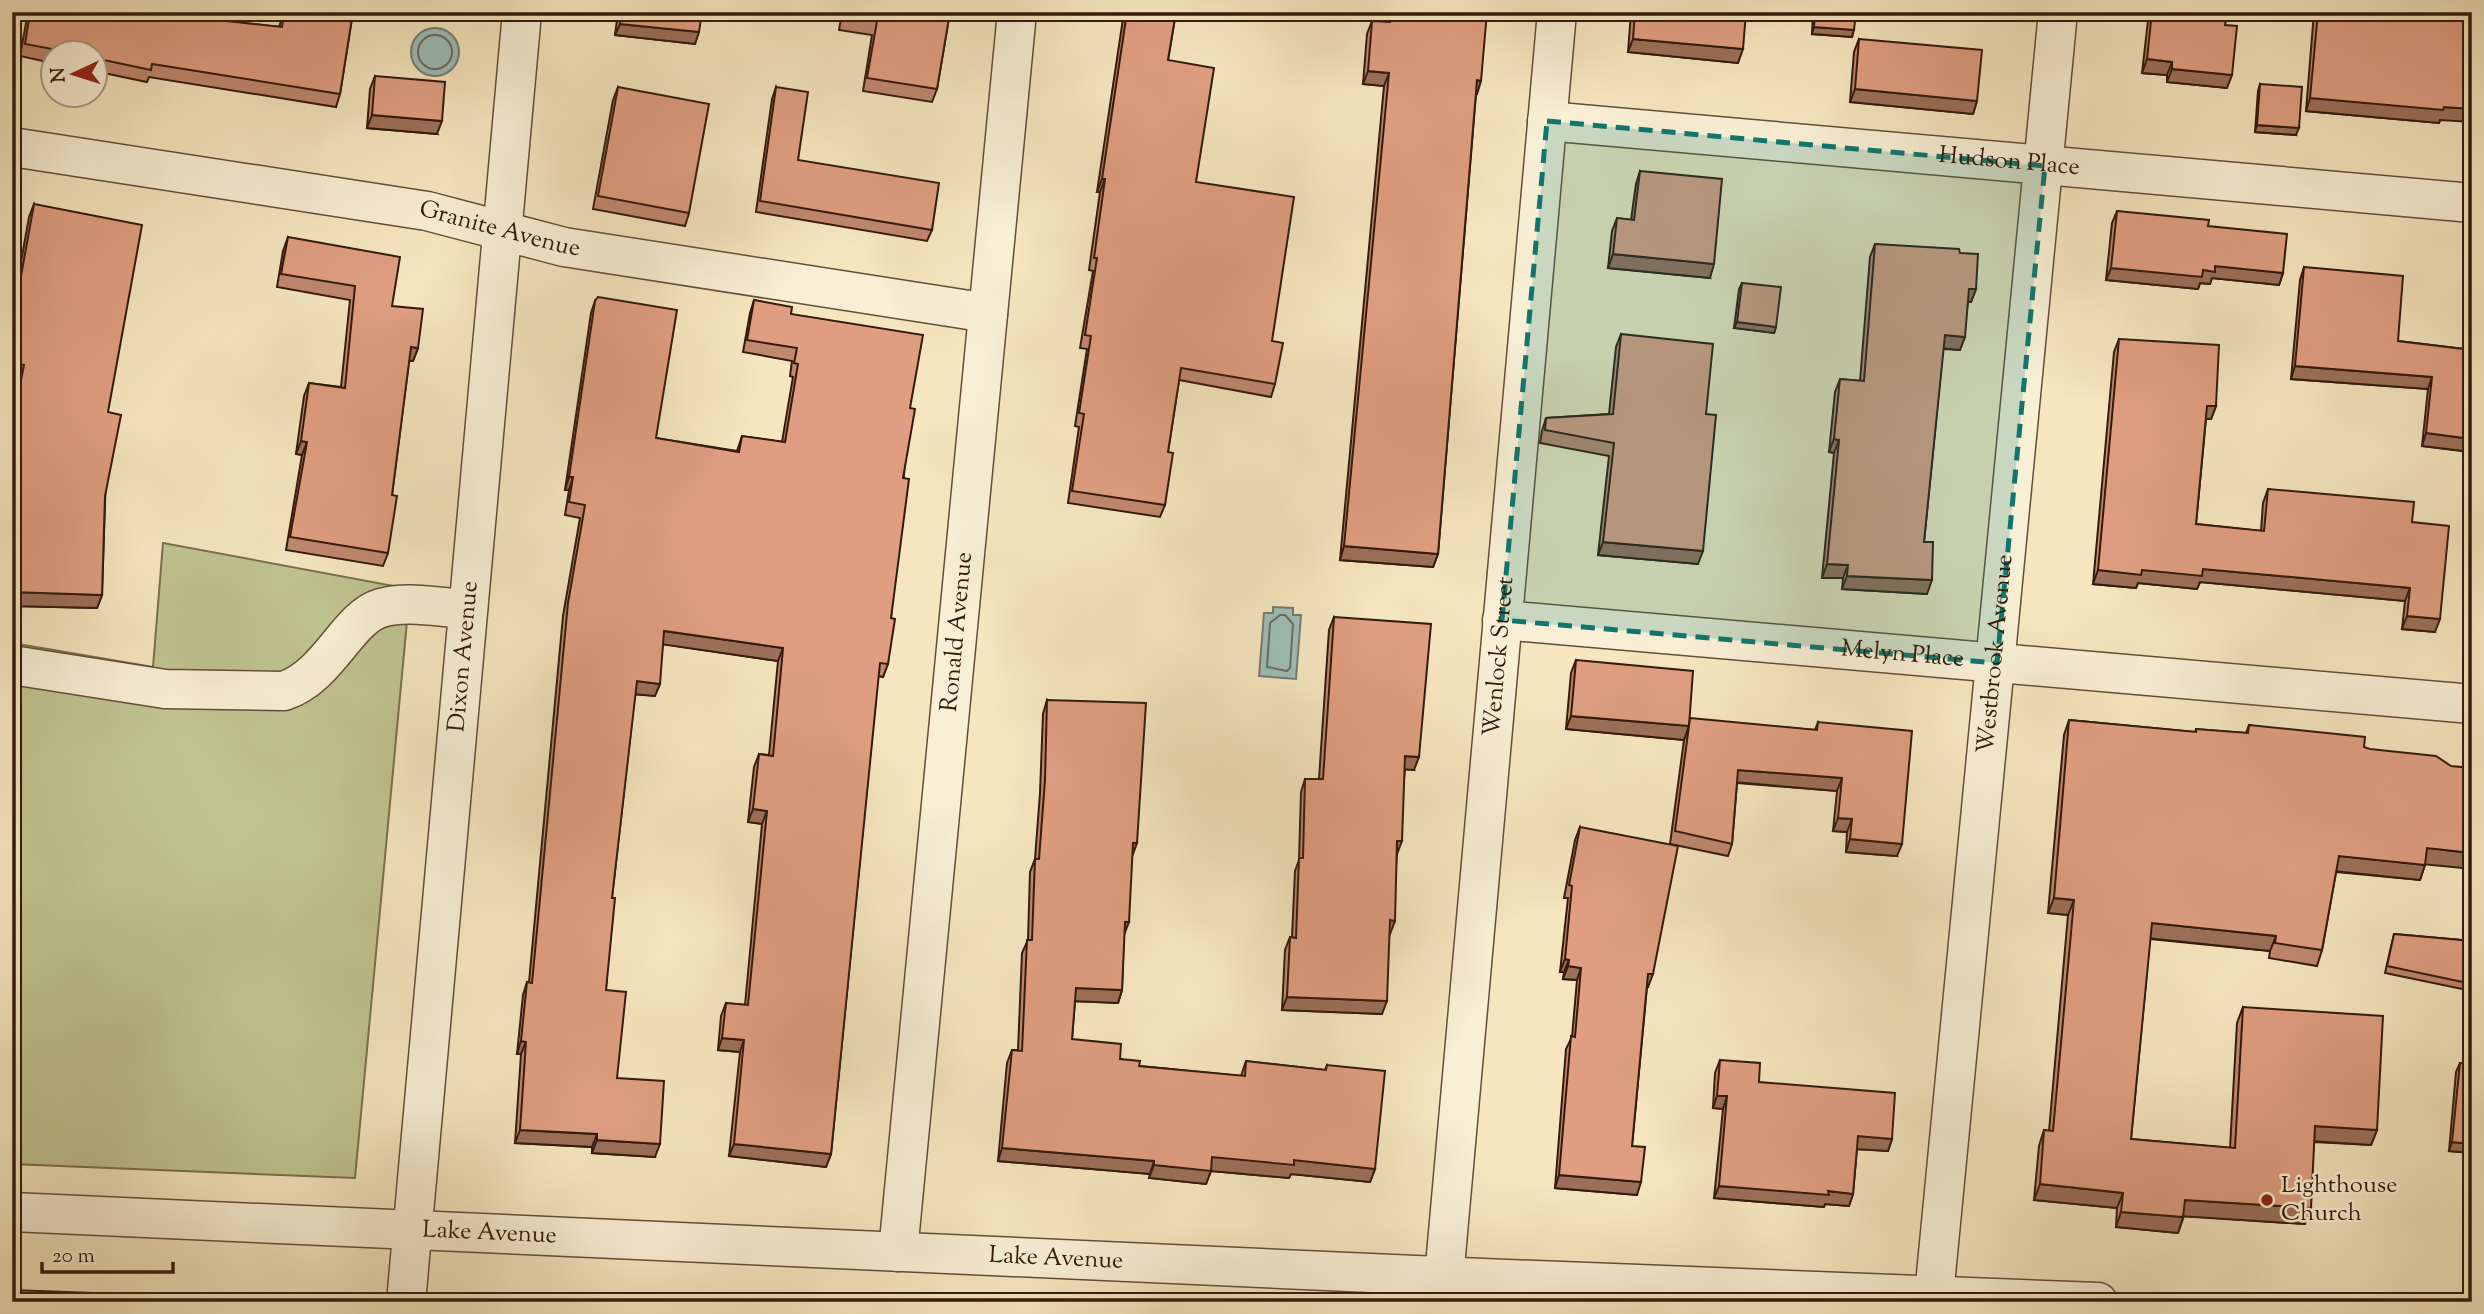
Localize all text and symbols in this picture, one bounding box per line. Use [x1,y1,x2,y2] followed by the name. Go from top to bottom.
[38,38,108,108] north arrow
[46,67,74,84] text: N
[1937,139,2081,185] street label: Hudson Place
[415,193,583,266] street label: Granite Avenue
[933,550,982,713] street label: Ronald Avenue
[1969,553,2022,755] street label: Westbrook Avenue
[1475,575,1524,738] street label: Wenlock Street
[440,580,488,734] street label: Dixon Avenue
[1839,632,1966,677] street label: Melyn Place
[2281,1169,2397,1231] place label: Lighthouse Church
[2259,1192,2275,1208] marker: Lighthouse Church
[421,1213,558,1253] street label: Lake Avenue
[42,1230,173,1274] scale bar
[988,1239,1124,1279] street label: Lake Avenue
[52,1242,95,1272] text: 20 m

